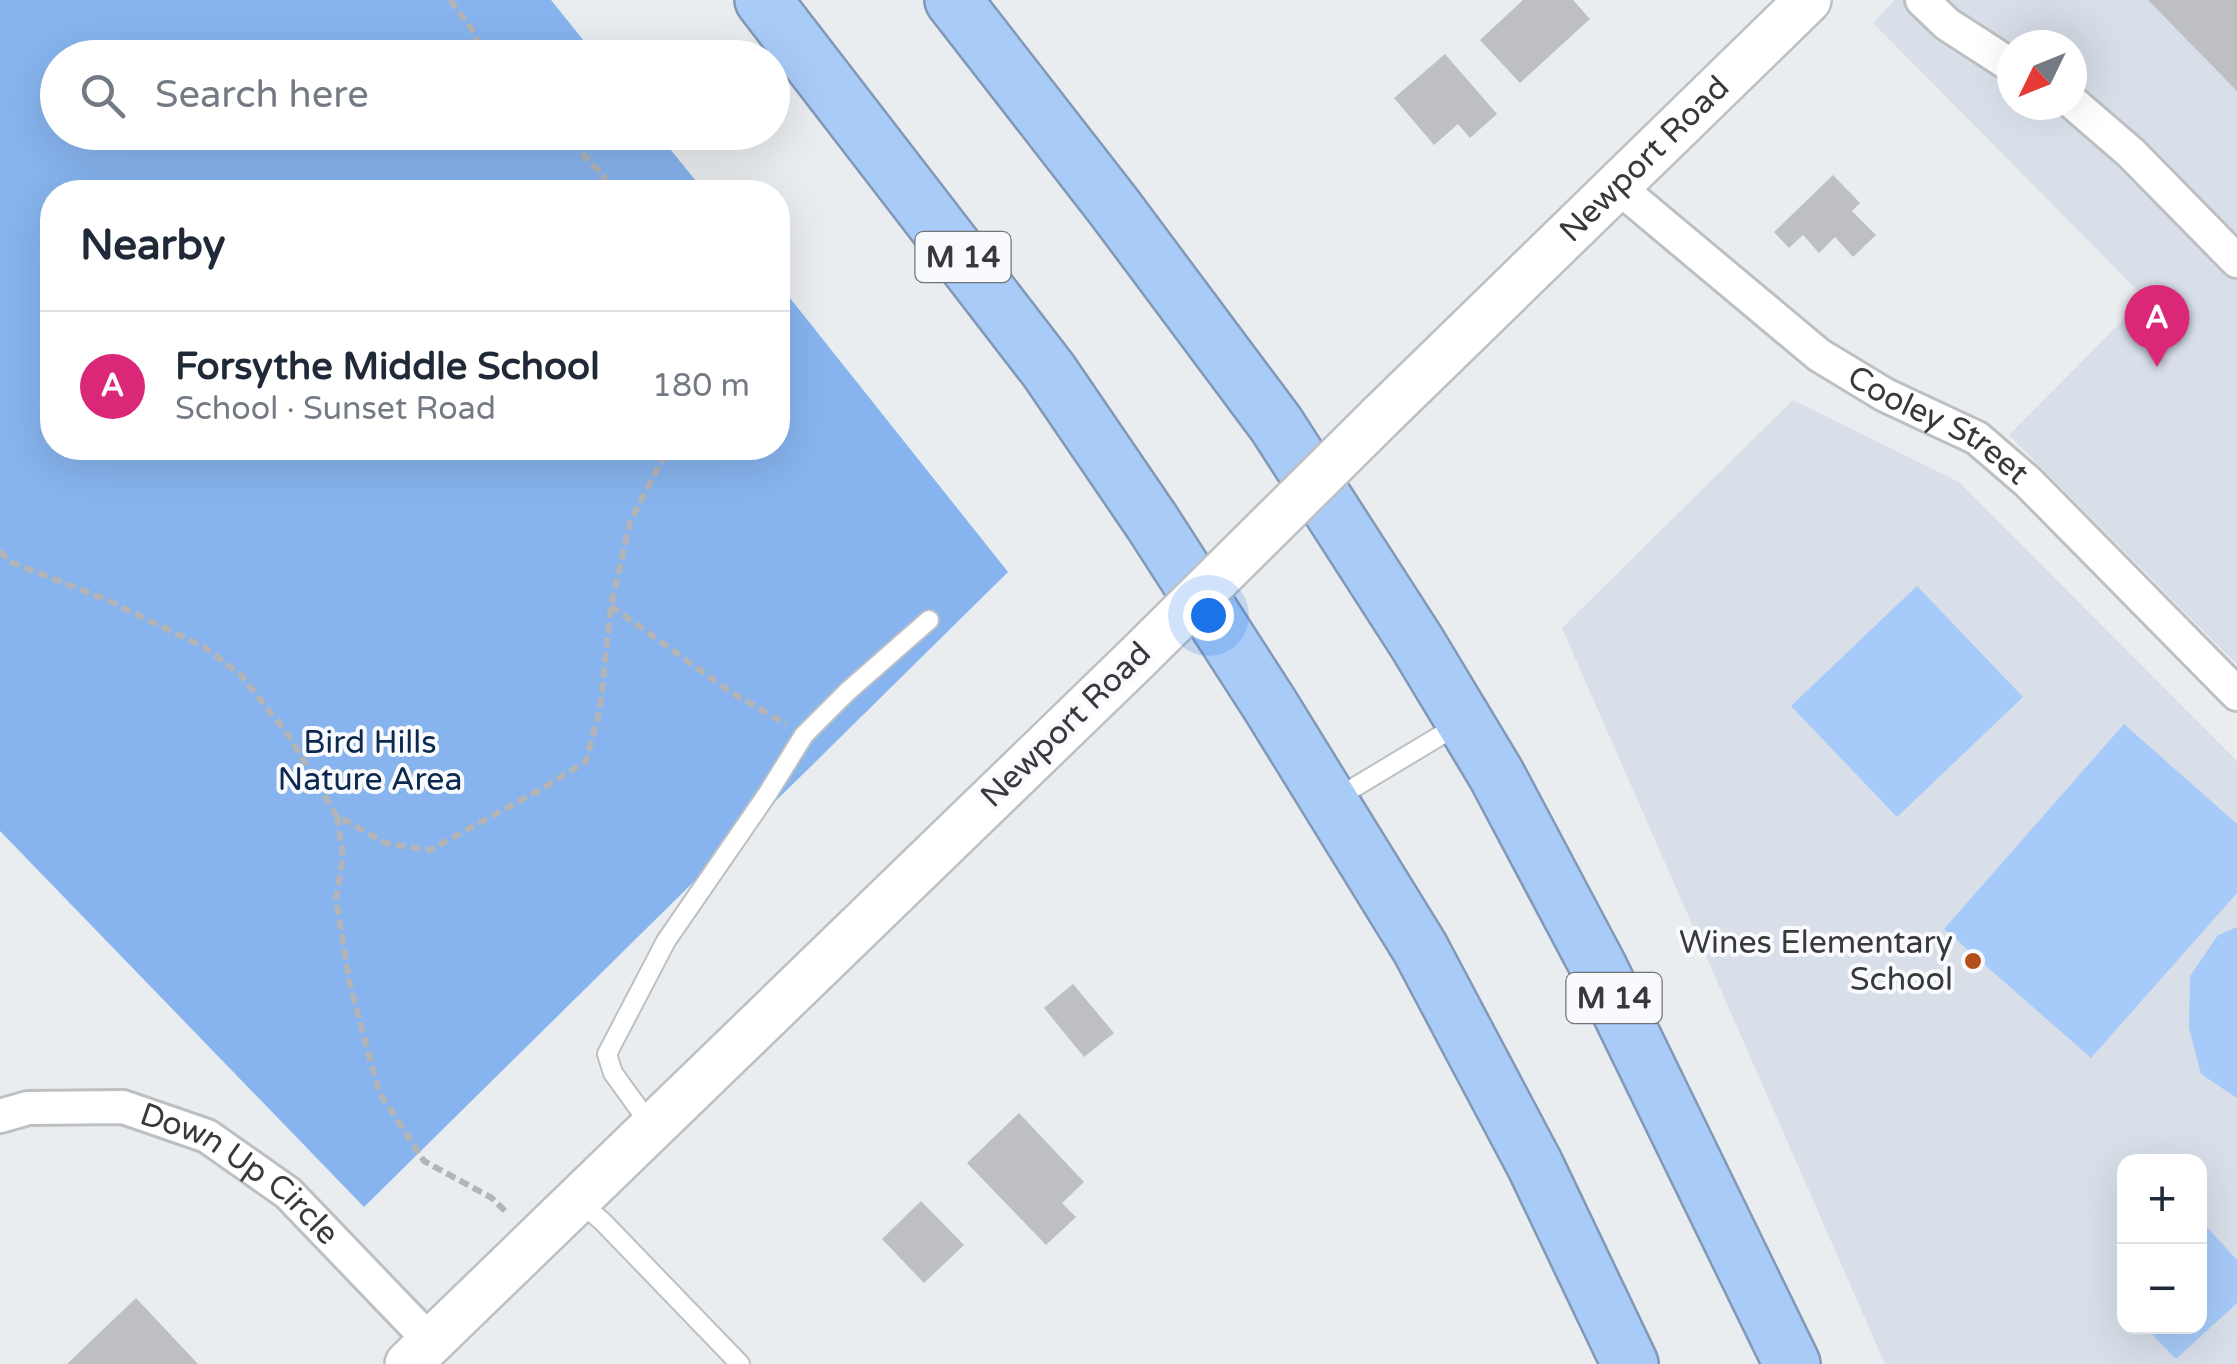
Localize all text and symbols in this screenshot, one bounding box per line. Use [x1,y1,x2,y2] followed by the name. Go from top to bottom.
[1997,30,2087,120] north arrow
[40,40,790,150] search box
[75,68,130,123] icon: search
[1552,68,1737,250] street label: Newport Road
[155,72,369,118] text: Search here
[80,220,225,271] text: Nearby
[916,232,1010,282] road number: M 14
[2124,284,2190,367] pin: A
[175,344,600,390] text: Forsythe Middle School
[1841,358,2036,493] street label: Cooley Street
[101,367,124,405] text: A
[652,367,750,405] text: 180 m
[175,390,496,428] text: School · Sunset Road
[1183,590,1234,641] your location
[973,634,1159,816] street label: Newport Road
[278,724,462,799] park label: Bird Hills Nature Area
[1679,924,1953,999] place label: Wines Elementary School
[1962,950,1984,972] marker: Wines Elementary School
[1566,973,1662,1023] road number: M 14
[135,1095,346,1253] street label: Down Up Circle
[2117,1154,2207,1334] map controls
[2117,1154,2207,1244] button: +
[2117,1244,2207,1334] button: −

